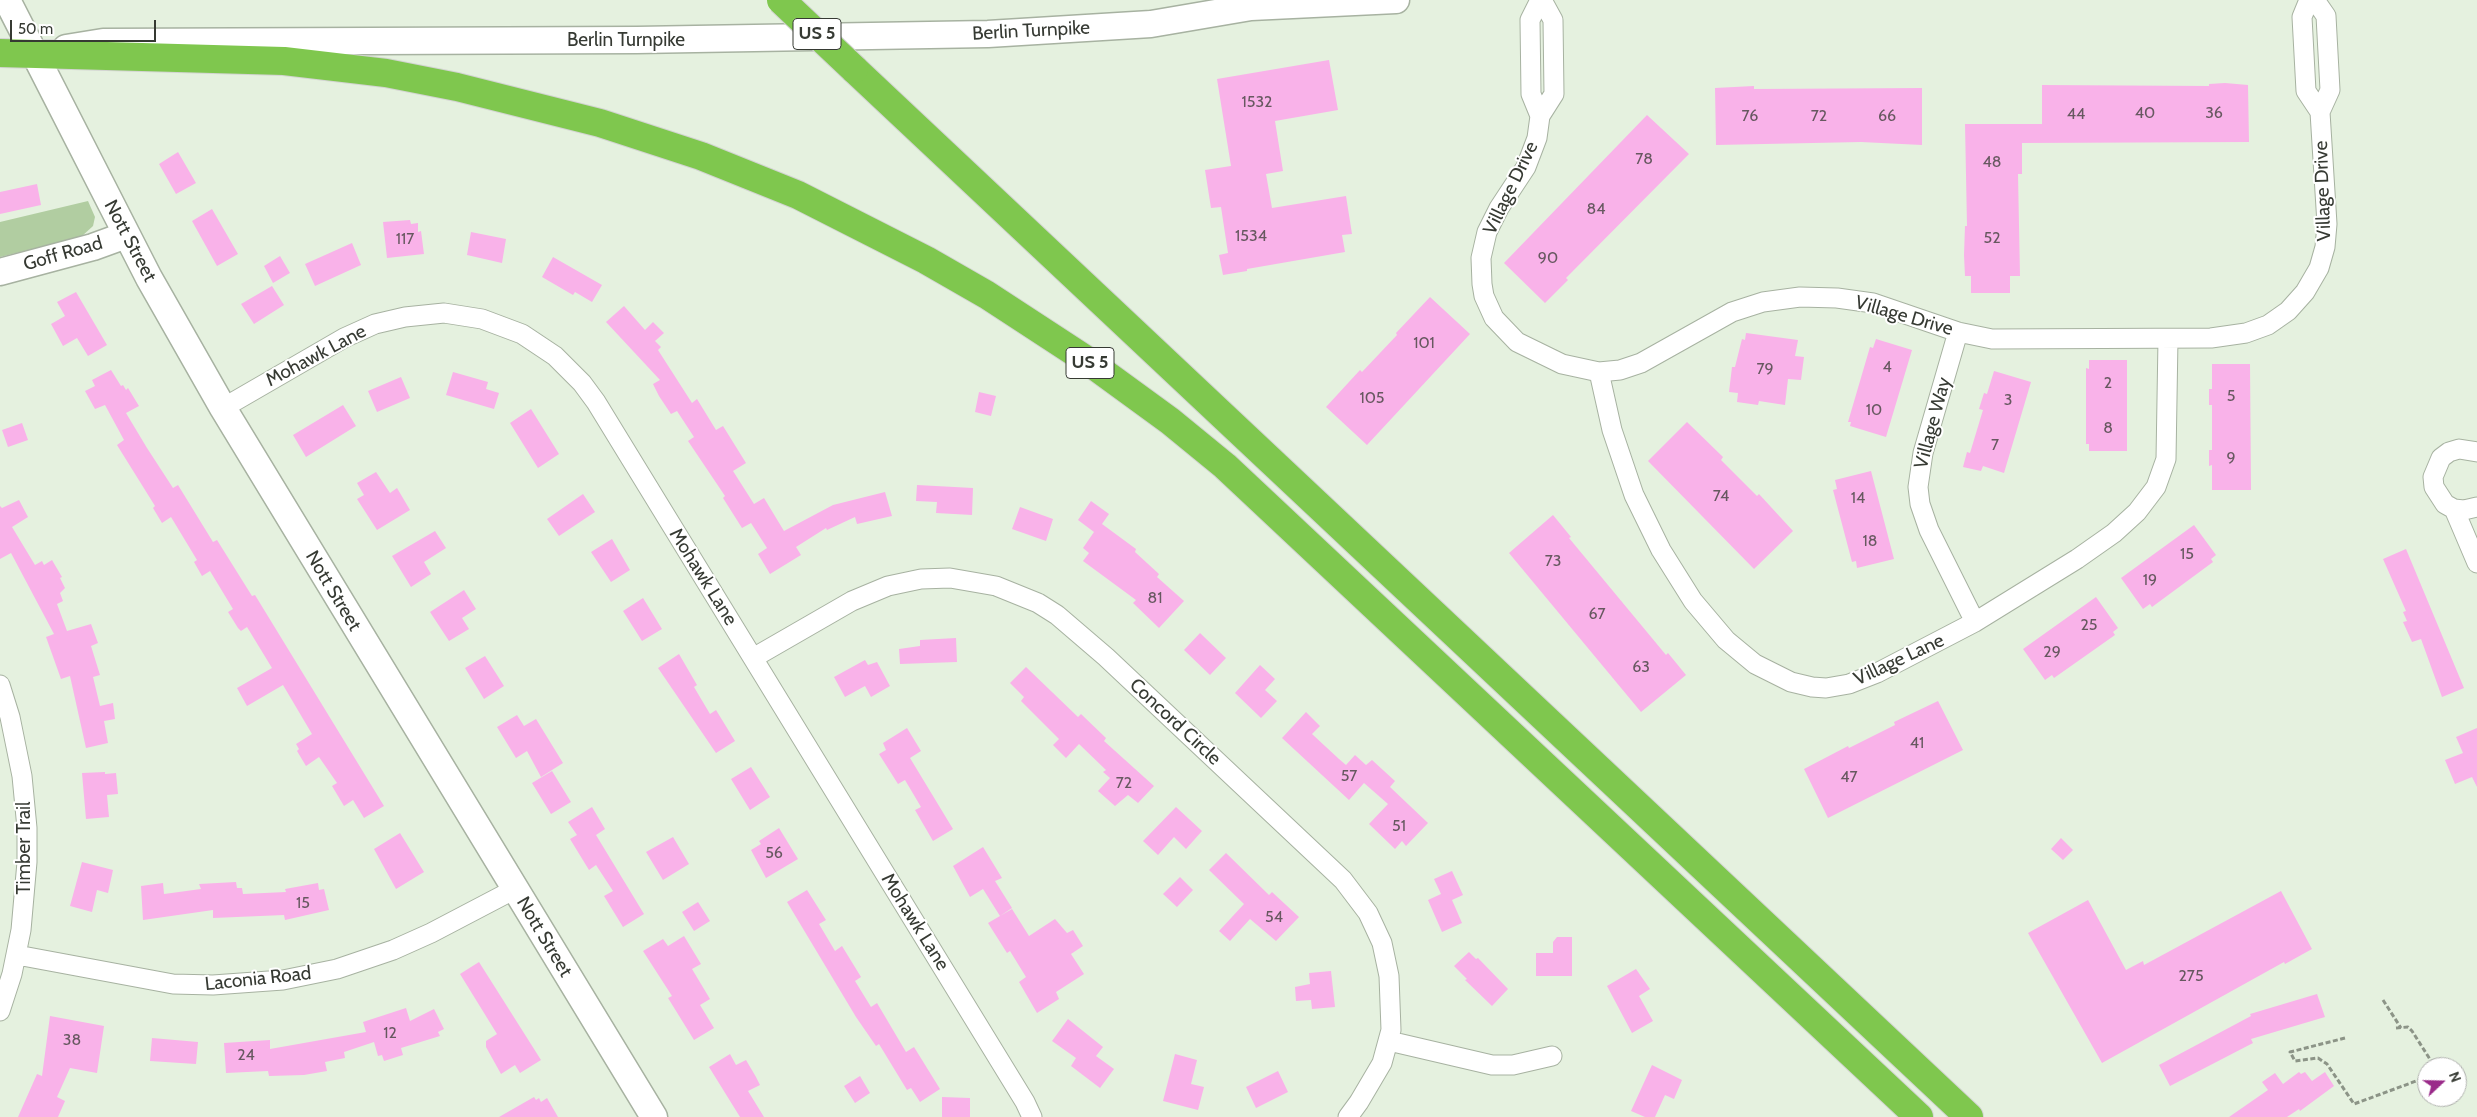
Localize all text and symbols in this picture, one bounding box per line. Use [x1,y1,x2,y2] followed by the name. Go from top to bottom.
[12,10,159,42] scale bar
[971,17,1091,45] street label: Berlin Turnpike
[793,18,841,50] road number: US 5
[18,20,53,38] text: 50 m
[567,29,685,51] street label: Berlin Turnpike
[1242,92,1272,112] house number: 1532
[2135,103,2155,123] house number: 40
[2205,103,2223,123] house number: 36
[2067,104,2085,124] house number: 44
[1742,106,1758,126] house number: 76
[1811,106,1827,126] house number: 72
[1878,106,1896,126] house number: 66
[1479,138,1543,238] street label: Village Drive
[2310,140,2336,242] street label: Village Drive
[1635,149,1653,169] house number: 78
[1983,152,2001,172] house number: 48
[99,196,161,286] street label: Nott Street
[1587,199,1605,219] house number: 84
[1235,226,1267,246] house number: 1534
[1983,228,2001,248] house number: 52
[396,229,414,249] house number: 117
[21,232,105,276] street label: Goff Road
[1538,248,1558,268] house number: 90
[1852,291,1956,341] street label: Village Drive
[262,320,370,392] street label: Mohawk Lane
[1413,333,1435,353] house number: 101
[1066,348,1114,378] road number: US 5
[1882,357,1892,377] house number: 4
[1756,359,1774,379] house number: 79
[2104,373,2112,393] house number: 2
[1910,375,1956,471] street label: Village Way
[2227,386,2235,406] house number: 5
[1359,388,1385,408] house number: 105
[2004,390,2012,410] house number: 3
[1866,400,1882,420] house number: 10
[2103,418,2113,438] house number: 8
[1991,435,1999,455] house number: 7
[2226,448,2236,468] house number: 9
[1713,486,1729,506] house number: 74
[1851,488,1865,508] house number: 14
[664,524,742,630] street label: Mohawk Lane
[1863,531,1877,551] house number: 18
[2180,544,2194,564] house number: 15
[300,547,366,635] street label: Nott Street
[1545,551,1561,571] house number: 73
[2143,570,2157,590] house number: 19
[1148,588,1162,608] house number: 81
[1588,604,1606,624] house number: 67
[2080,615,2098,635] house number: 25
[1850,629,1948,691] street label: Village Lane
[2043,642,2061,662] house number: 29
[1632,657,1650,677] house number: 63
[1124,674,1226,770] street label: Concord Circle
[1910,733,1924,753] house number: 41
[1341,766,1357,786] house number: 57
[1840,767,1858,787] house number: 47
[1116,773,1132,793] house number: 72
[13,801,35,895] street label: Timber Trail
[1392,816,1406,836] house number: 51
[765,843,783,863] house number: 56
[876,869,954,975] street label: Mohawk Lane
[296,893,310,913] house number: 15
[511,893,577,981] street label: Nott Street
[1265,907,1283,927] house number: 54
[204,962,312,996] street label: Laconia Road
[2178,966,2204,986] house number: 275
[383,1023,397,1043] house number: 12
[63,1030,81,1050] house number: 38
[237,1045,255,1065] house number: 24
[2417,1057,2467,1107] north arrow
[2445,1069,2465,1085] text: N

